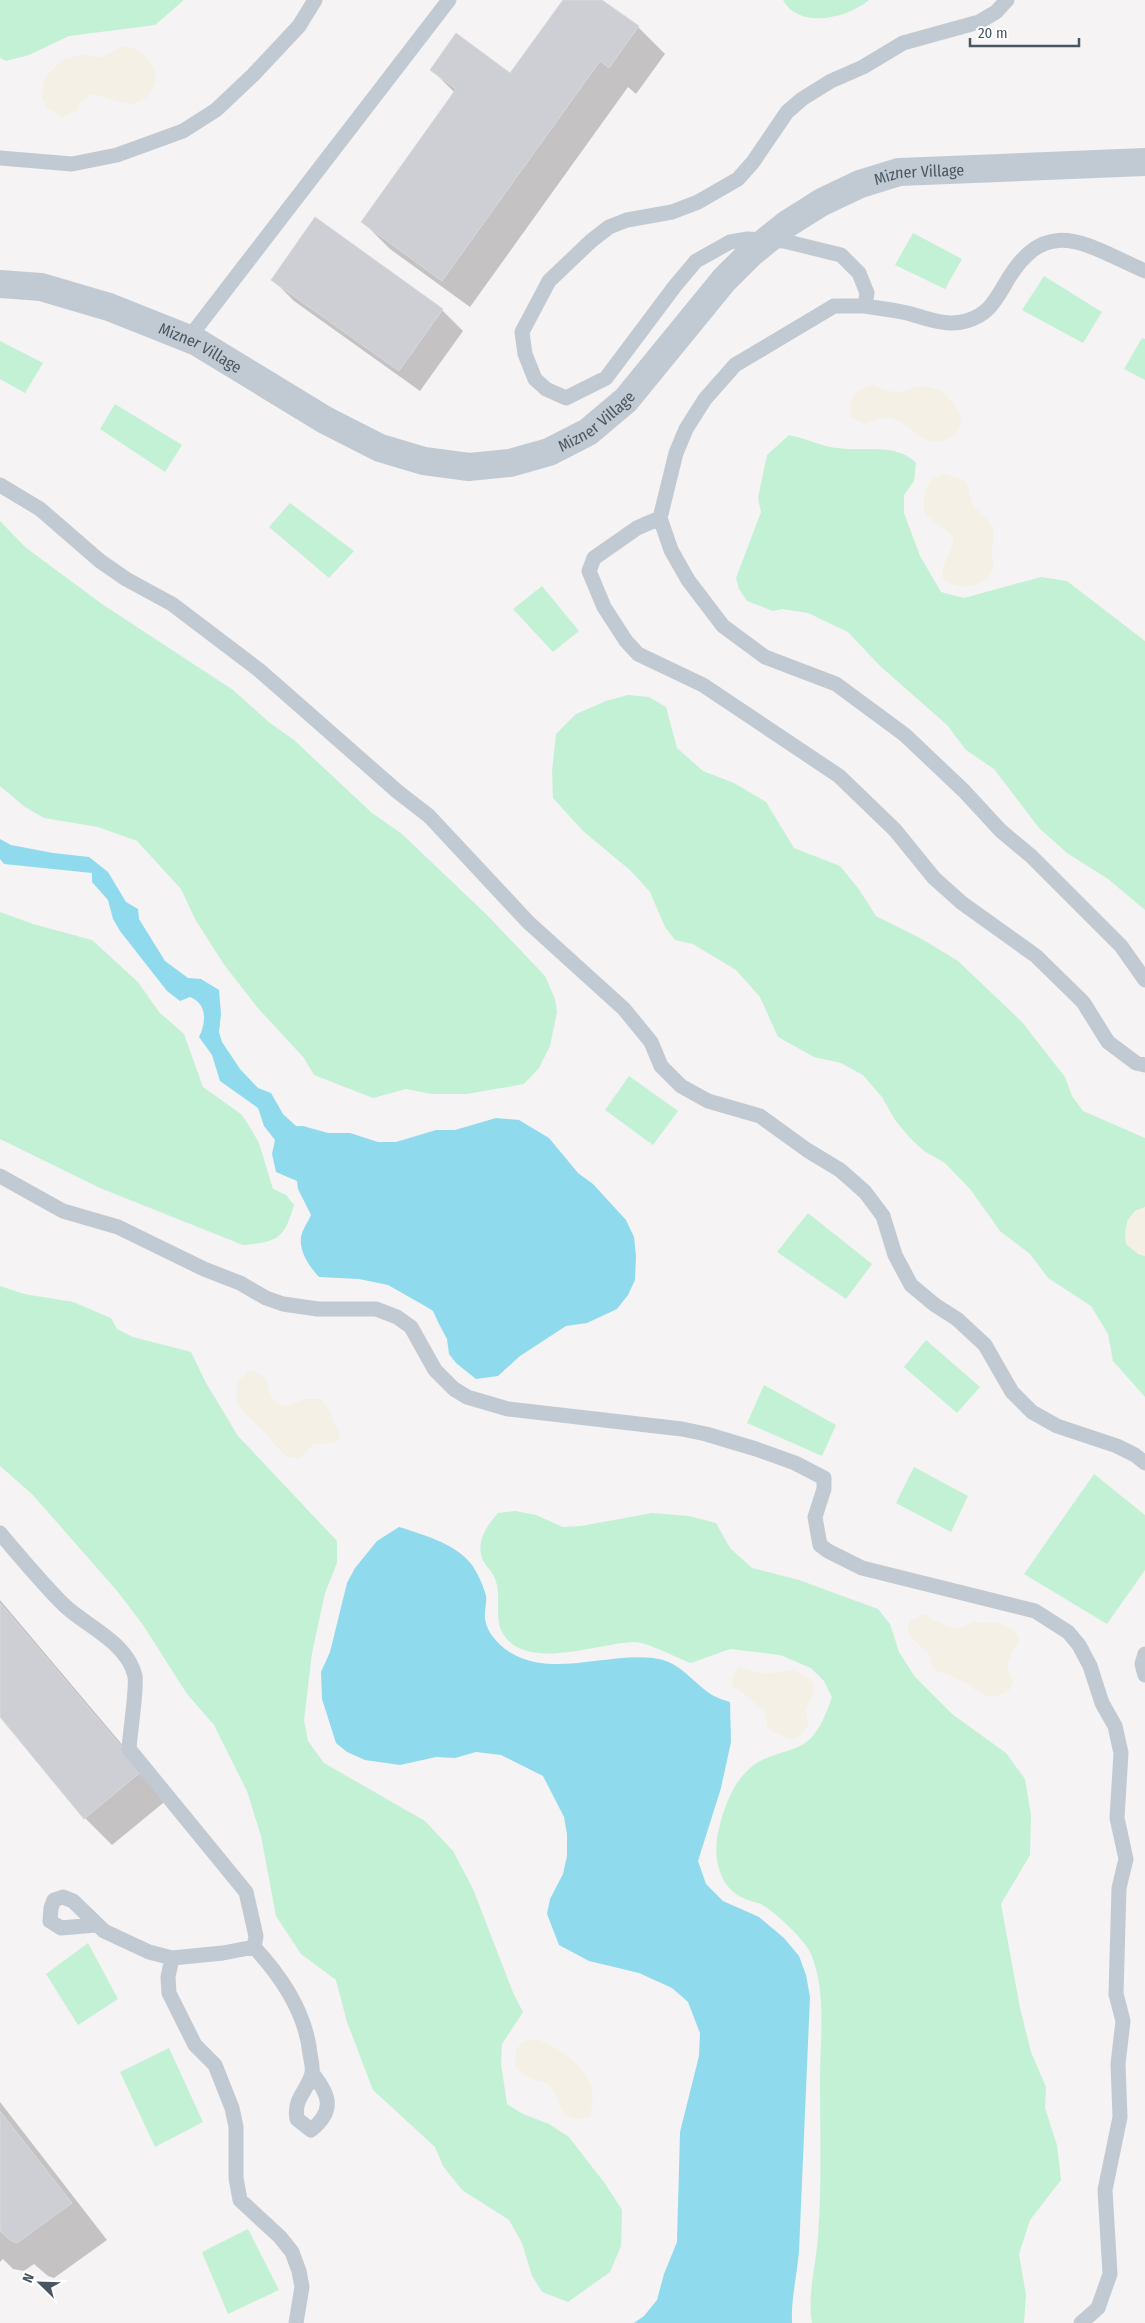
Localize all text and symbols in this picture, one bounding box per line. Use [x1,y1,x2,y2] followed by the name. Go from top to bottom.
[970,15,1079,47] scale bar
[978,24,1008,42] text: 20 m
[872,160,965,189] street label: Mizner Village
[156,318,245,377] street label: Mizner Village
[555,387,639,455] street label: Mizner Village
[15,2258,65,2308] north arrow
[19,2271,38,2285] text: N

